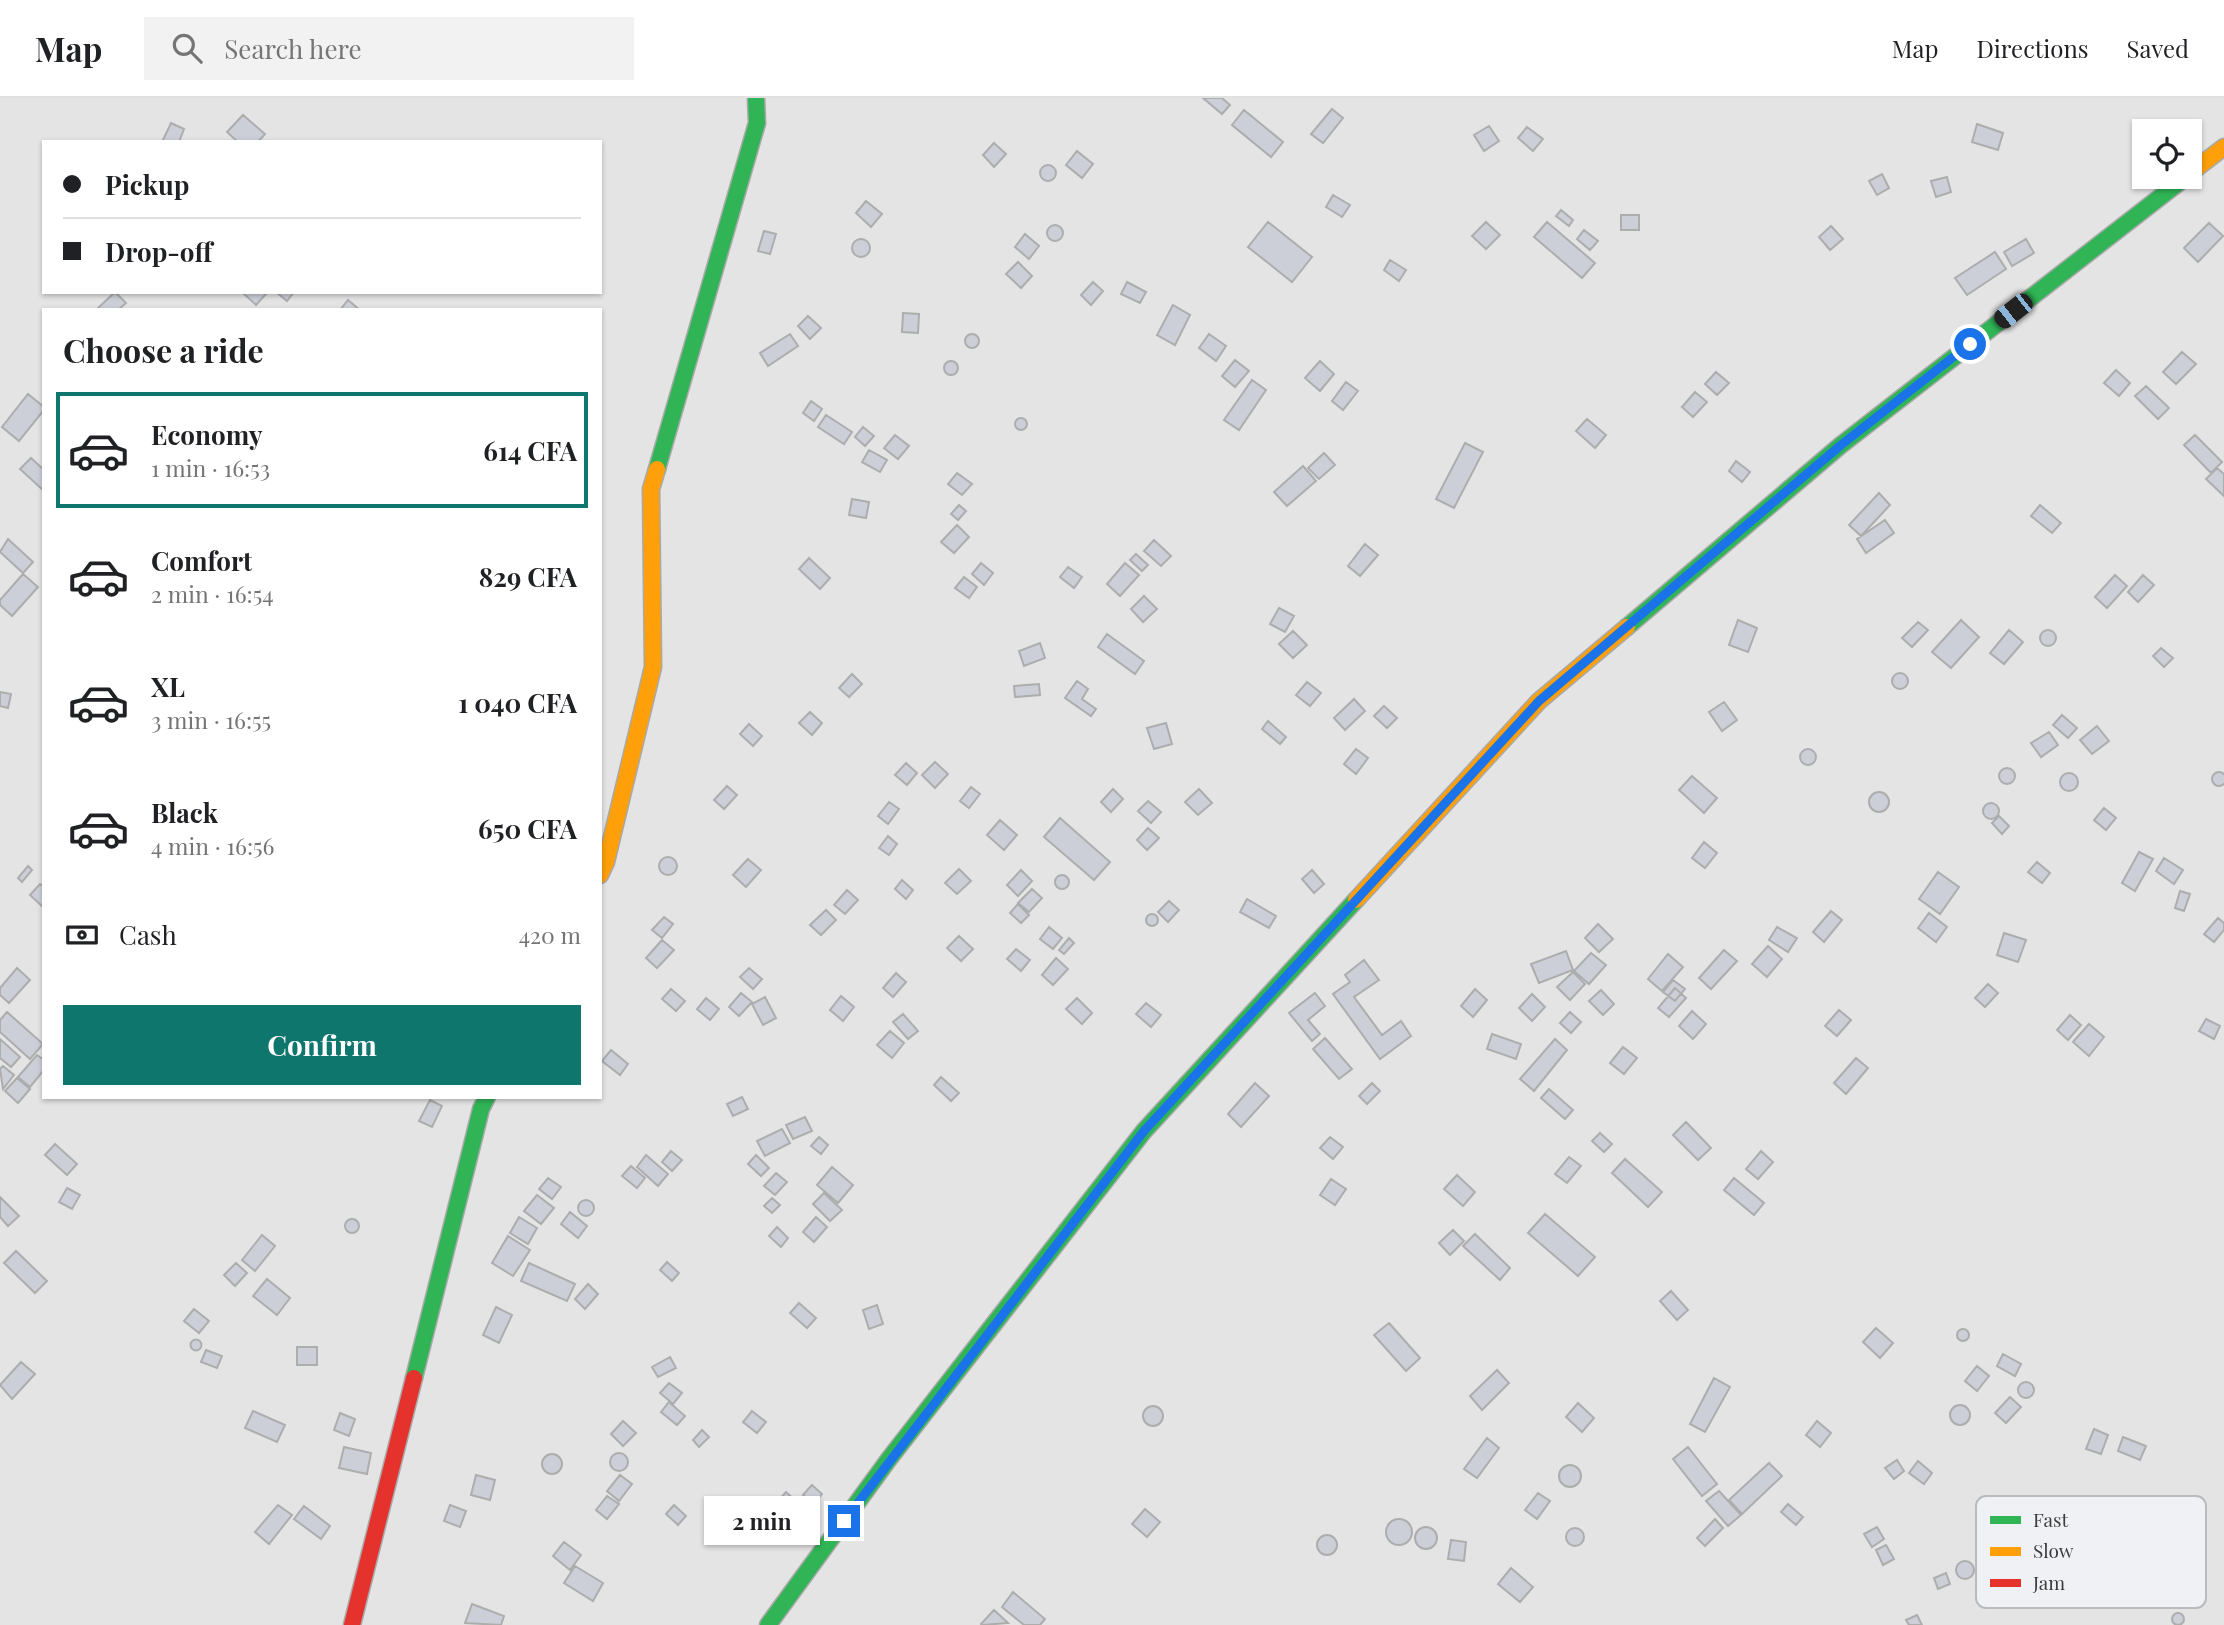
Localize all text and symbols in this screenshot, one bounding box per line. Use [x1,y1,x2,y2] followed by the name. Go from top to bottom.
[144,17,634,80] search box
[35,26,102,70] text: Map
[168,29,206,67] icon: search
[224,31,362,66] text: Search here
[1892,32,1938,64] text: Map
[1976,32,2089,64] text: Directions
[2127,32,2189,64] text: Saved
[2132,119,2202,189] map controls
[2132,119,2202,189] button: locate
[105,167,189,202] text: Pickup
[105,234,212,269] text: Drop-off
[1990,290,2037,332] car
[63,328,264,371] text: Choose a ride
[1954,328,1986,360] route start
[151,417,262,452] text: Economy
[67,419,130,482] icon: car
[483,433,577,468] text: 614 CFA
[151,452,270,483] text: 1 min · 16:53
[151,543,252,578] text: Comfort
[67,545,130,608] icon: car
[479,559,577,594] text: 829 CFA
[151,578,274,609] text: 2 min · 16:54
[151,669,185,704] text: XL
[67,671,130,734] icon: car
[458,685,577,720] text: 1 040 CFA
[151,704,271,735] text: 3 min · 16:55
[151,795,218,830] text: Black
[67,797,130,860] icon: car
[478,811,577,846] text: 650 CFA
[151,830,274,861] text: 4 min · 16:56
[63,916,101,954] icon: cash
[119,917,177,952] text: Cash
[519,919,581,950] text: 420 m
[63,1005,581,1085] button: Confirm
[704,1496,820,1546] callout: 2 min
[1976,1496,2206,1608] legend
[732,1505,792,1536] text: 2 min
[828,1505,860,1537] route end
[2033,1506,2069,1532] text: Fast
[2033,1537,2074,1563] text: Slow
[2032,1569,2065,1595] text: Jam

